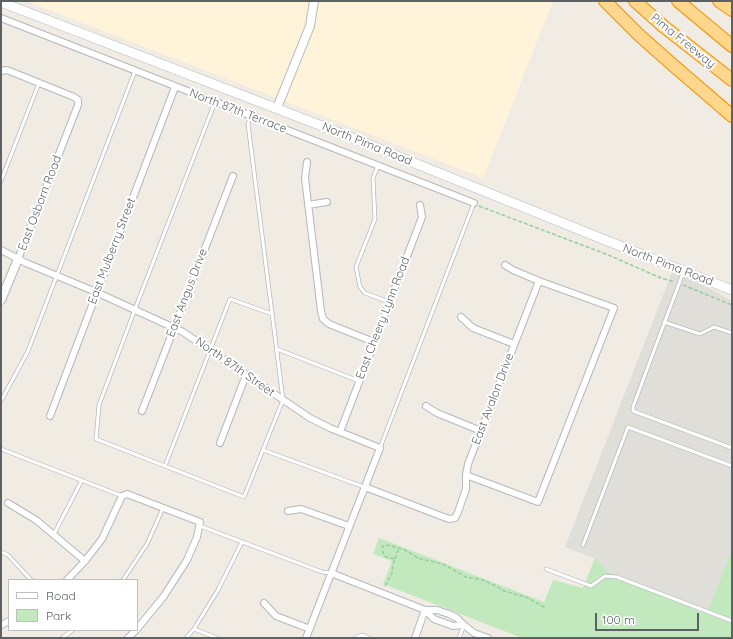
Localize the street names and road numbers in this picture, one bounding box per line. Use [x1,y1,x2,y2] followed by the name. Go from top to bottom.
[648,11,718,71] street label: Pima Freeway
[187,86,289,136] street label: North 87th Terrace
[320,119,414,169] street label: North Pima Road
[15,153,65,253] street label: East Osborn Road
[85,196,139,306] street label: East Mulberry Street
[621,241,715,289] street label: North Pima Road
[163,247,211,339] street label: East Angus Drive
[353,255,413,381] street label: East Cheery Lynn Road
[192,334,278,400] street label: North 87th Street
[469,351,517,447] street label: East Avalon Drive

